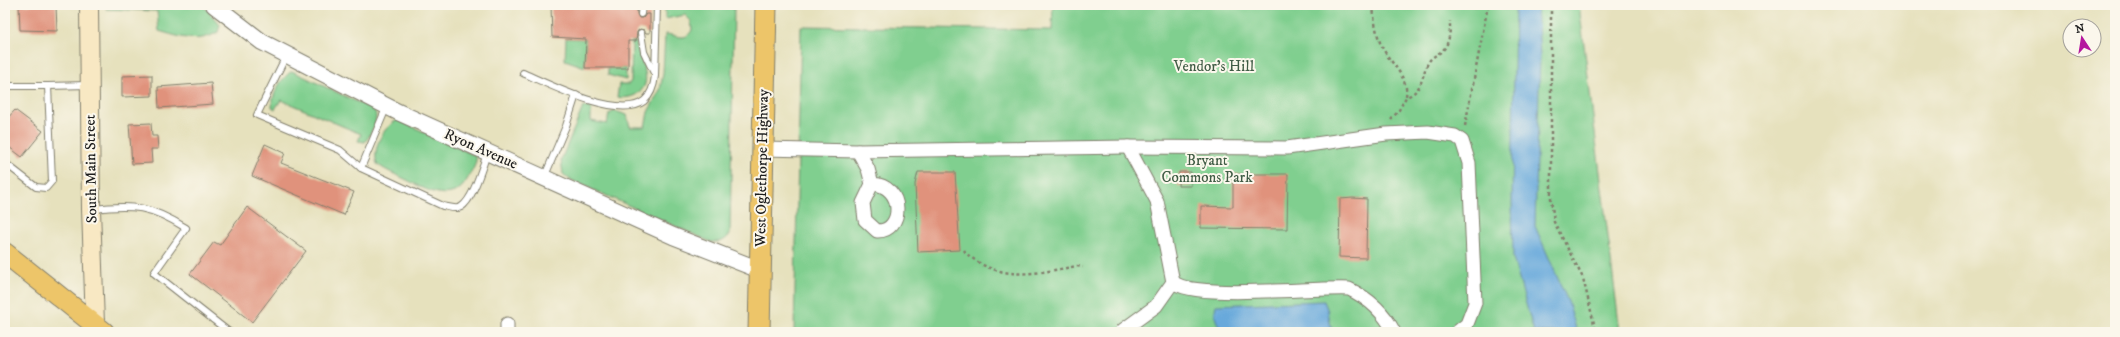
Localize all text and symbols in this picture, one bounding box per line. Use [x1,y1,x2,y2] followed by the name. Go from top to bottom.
[2062,18,2102,58] north arrow
[2074,21,2086,37] text: N
[1173,57,1255,76] park label: Vendor's Hill
[751,88,773,248] street label: West Oglethorpe Highway
[81,114,101,224] street label: South Main Street
[441,124,521,174] street label: Ryon Avenue
[1161,151,1253,187] park label: Bryant Commons Park

